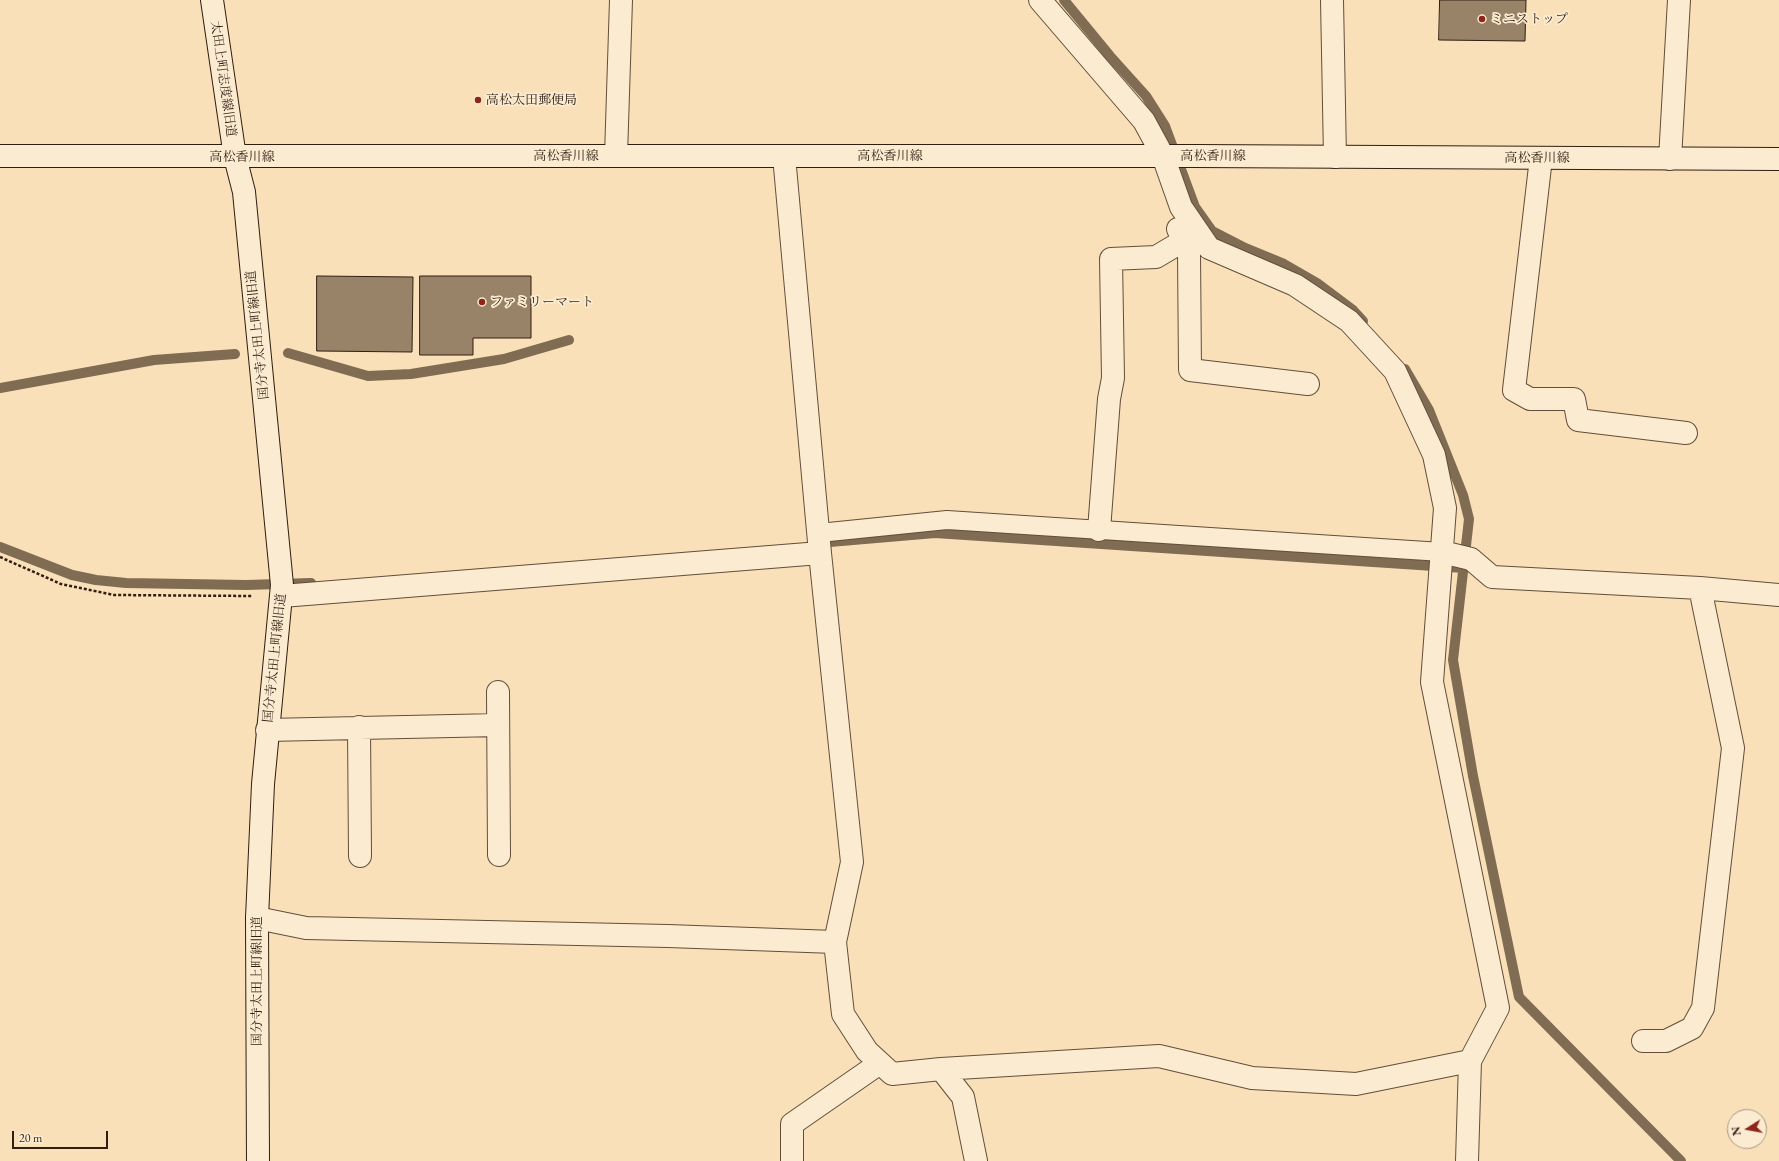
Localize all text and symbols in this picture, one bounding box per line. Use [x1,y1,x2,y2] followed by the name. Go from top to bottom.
[1490,11,1568,27] place label: ミニストップ
[1477,14,1487,24] marker: ミニストップ
[207,20,239,138] street label: 太田上町志度線旧道
[486,92,577,108] place label: 高松太田郵便局
[473,95,483,105] marker: 高松太田郵便局
[534,148,598,164] street label: 高松香川線
[858,148,922,164] street label: 高松香川線
[1181,148,1245,164] street label: 高松香川線
[210,149,274,165] street label: 高松香川線
[1505,150,1569,166] street label: 高松香川線
[243,270,273,400] street label: 国分寺太田上町線旧道
[490,294,594,310] place label: ファミリーマート
[477,297,487,307] marker: ファミリーマート
[260,593,290,723] street label: 国分寺太田上町線旧道
[249,916,265,1046] street label: 国分寺太田上町線旧道
[1727,1109,1767,1149] north arrow
[14,1123,110,1149] scale bar
[1728,1125,1744,1137] text: N
[19,1130,42,1146] text: 20 m

